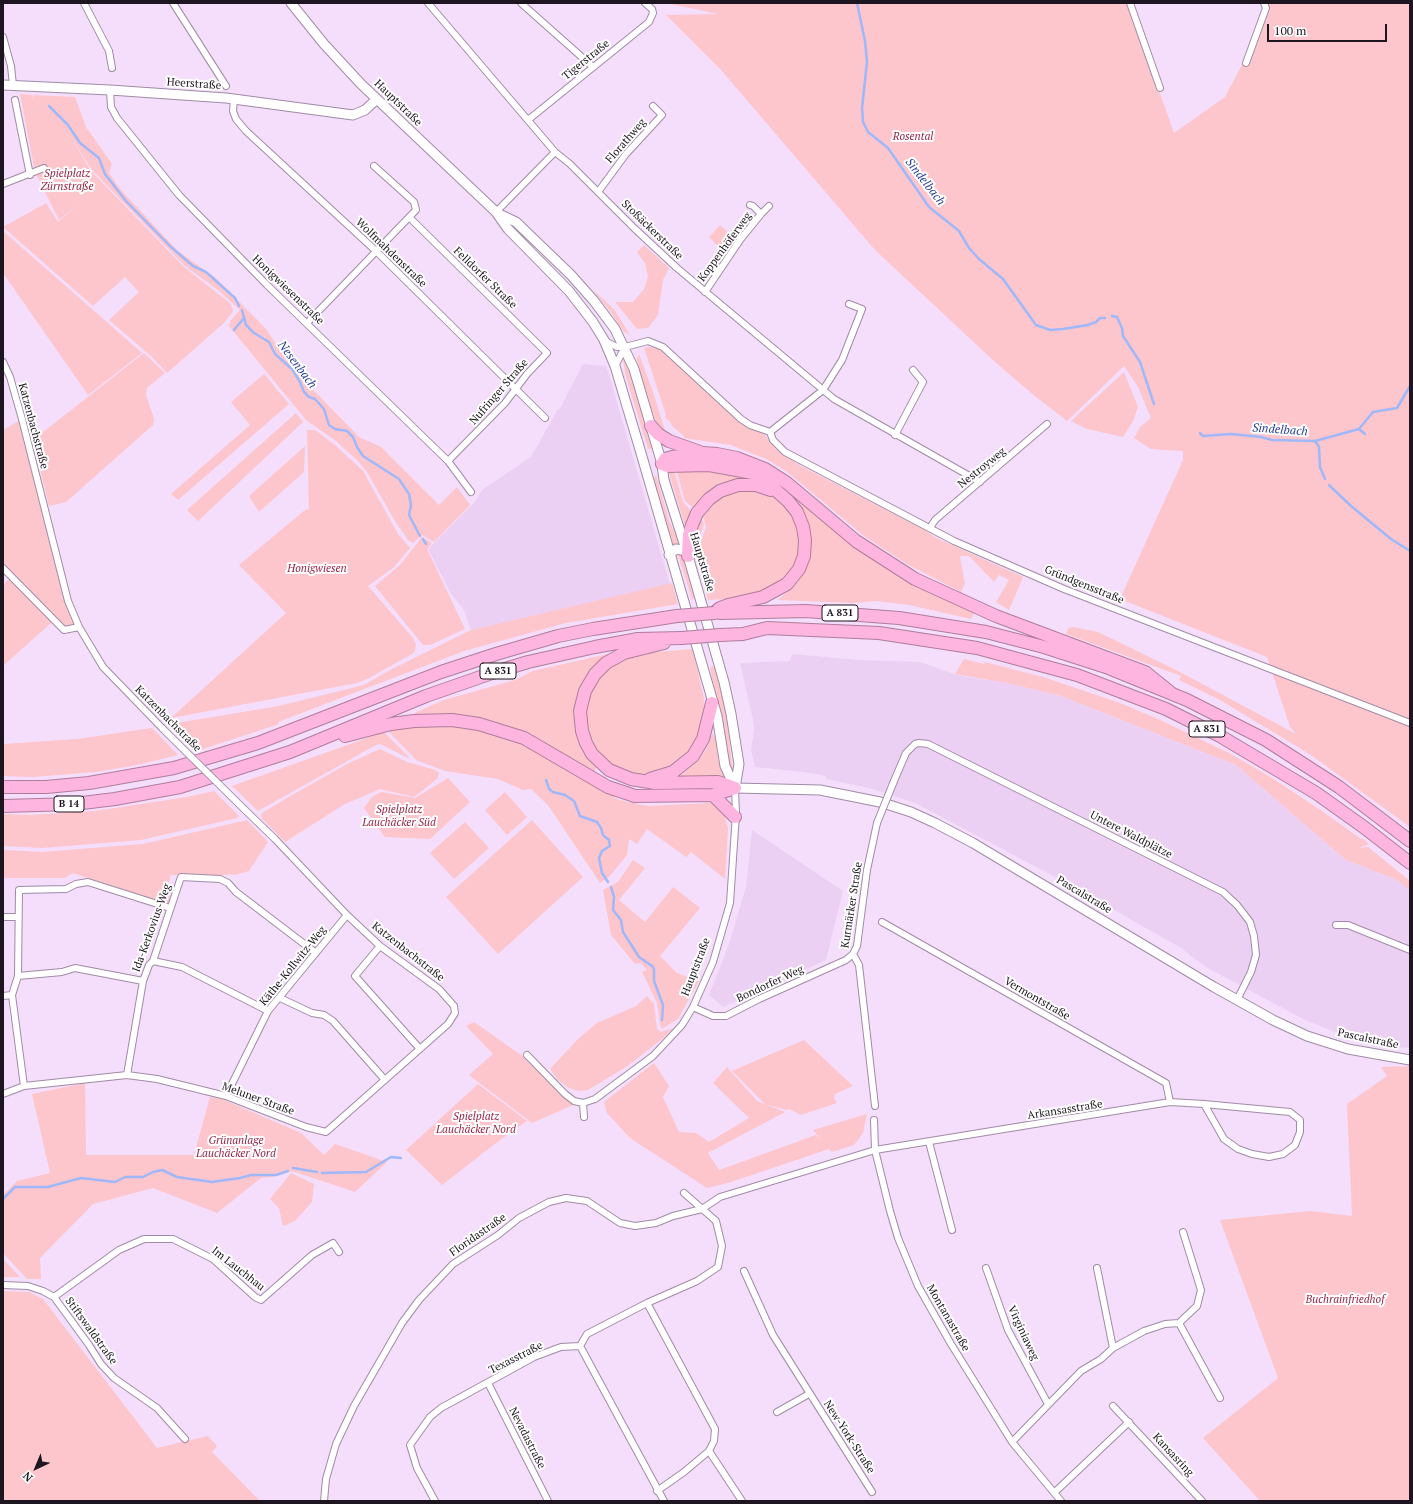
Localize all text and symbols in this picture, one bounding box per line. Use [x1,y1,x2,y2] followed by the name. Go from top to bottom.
[1269,16,1389,42] scale bar
[1274,23,1306,38] text: 100 m
[560,37,612,83] street label: Tigerstraße
[166,76,222,92] street label: Heerstraße
[371,77,425,129] street label: Hauptstraße
[603,116,649,166] street label: Florathweg
[893,130,933,144] park label: Rosental
[902,156,948,208] water label: Sindelbach
[40,167,94,193] park label: Spielplatz Zürnstraße
[619,197,685,263] street label: Stoßäckerstraße
[695,210,755,284] street label: Koppenhöferweg
[353,216,429,290] street label: Wolfmahdenstraße
[451,244,519,312] street label: Felldorfer Straße
[249,252,327,328] street label: Honigwiesenstraße
[275,338,319,392] water label: Nesenbach
[467,356,531,428] street label: Nufringer Straße
[15,382,51,470] street label: Katzenbachstraße
[1252,421,1308,439] water label: Sindelbach
[955,445,1009,491] street label: Nestroyweg
[687,531,717,593] street label: Hauptstraße
[287,562,347,576] park label: Honigwiesen
[1042,563,1126,607] street label: Gründgensstraße
[822,605,858,621] road number: A 831
[480,663,516,679] road number: A 831
[132,683,204,755] street label: Katzenbachstraße
[1189,721,1225,737] road number: A 831
[54,796,84,812] road number: B 14
[362,803,436,829] park label: Spielplatz Lauchäcker Süd
[1088,809,1174,861] street label: Untere Waldplätze
[839,861,865,949] street label: Kurmärker Straße
[1054,873,1114,917] street label: Pascalstraße
[130,882,174,974] street label: Ida-Kerkovius-Weg
[369,920,447,984] street label: Katzenbachstraße
[257,924,329,1008] street label: Käthe-Kollwitz-Weg
[679,936,713,998] street label: Hauptstraße
[734,963,806,1005] street label: Bondorfer Weg
[1002,975,1072,1023] street label: Vermontstraße
[1336,1026,1400,1052] street label: Pascalstraße
[220,1080,296,1118] street label: Meluner Straße
[1027,1098,1103,1122] street label: Arkansasstraße
[436,1110,516,1136] park label: Spielplatz Lauchäcker Nord
[196,1134,276,1160] park label: Grünanlage Lauchäcker Nord
[447,1211,509,1259] street label: Floridastraße
[209,1244,267,1294] street label: Im Lauchhau
[924,1282,972,1354] street label: Montanastraße
[1306,1293,1384,1307] park label: Buchrainfriedhof
[62,1295,120,1367] street label: Stiftswaldstraße
[1005,1304,1041,1362] street label: Virginiaweg
[487,1339,545,1377] street label: Texasstraße
[820,1398,878,1476] street label: New-York-Straße
[506,1405,548,1471] street label: Nevadastraße
[1150,1431,1196,1479] street label: Kansasring
[16,1448,56,1488] north arrow
[20,1469,36,1485] text: N

